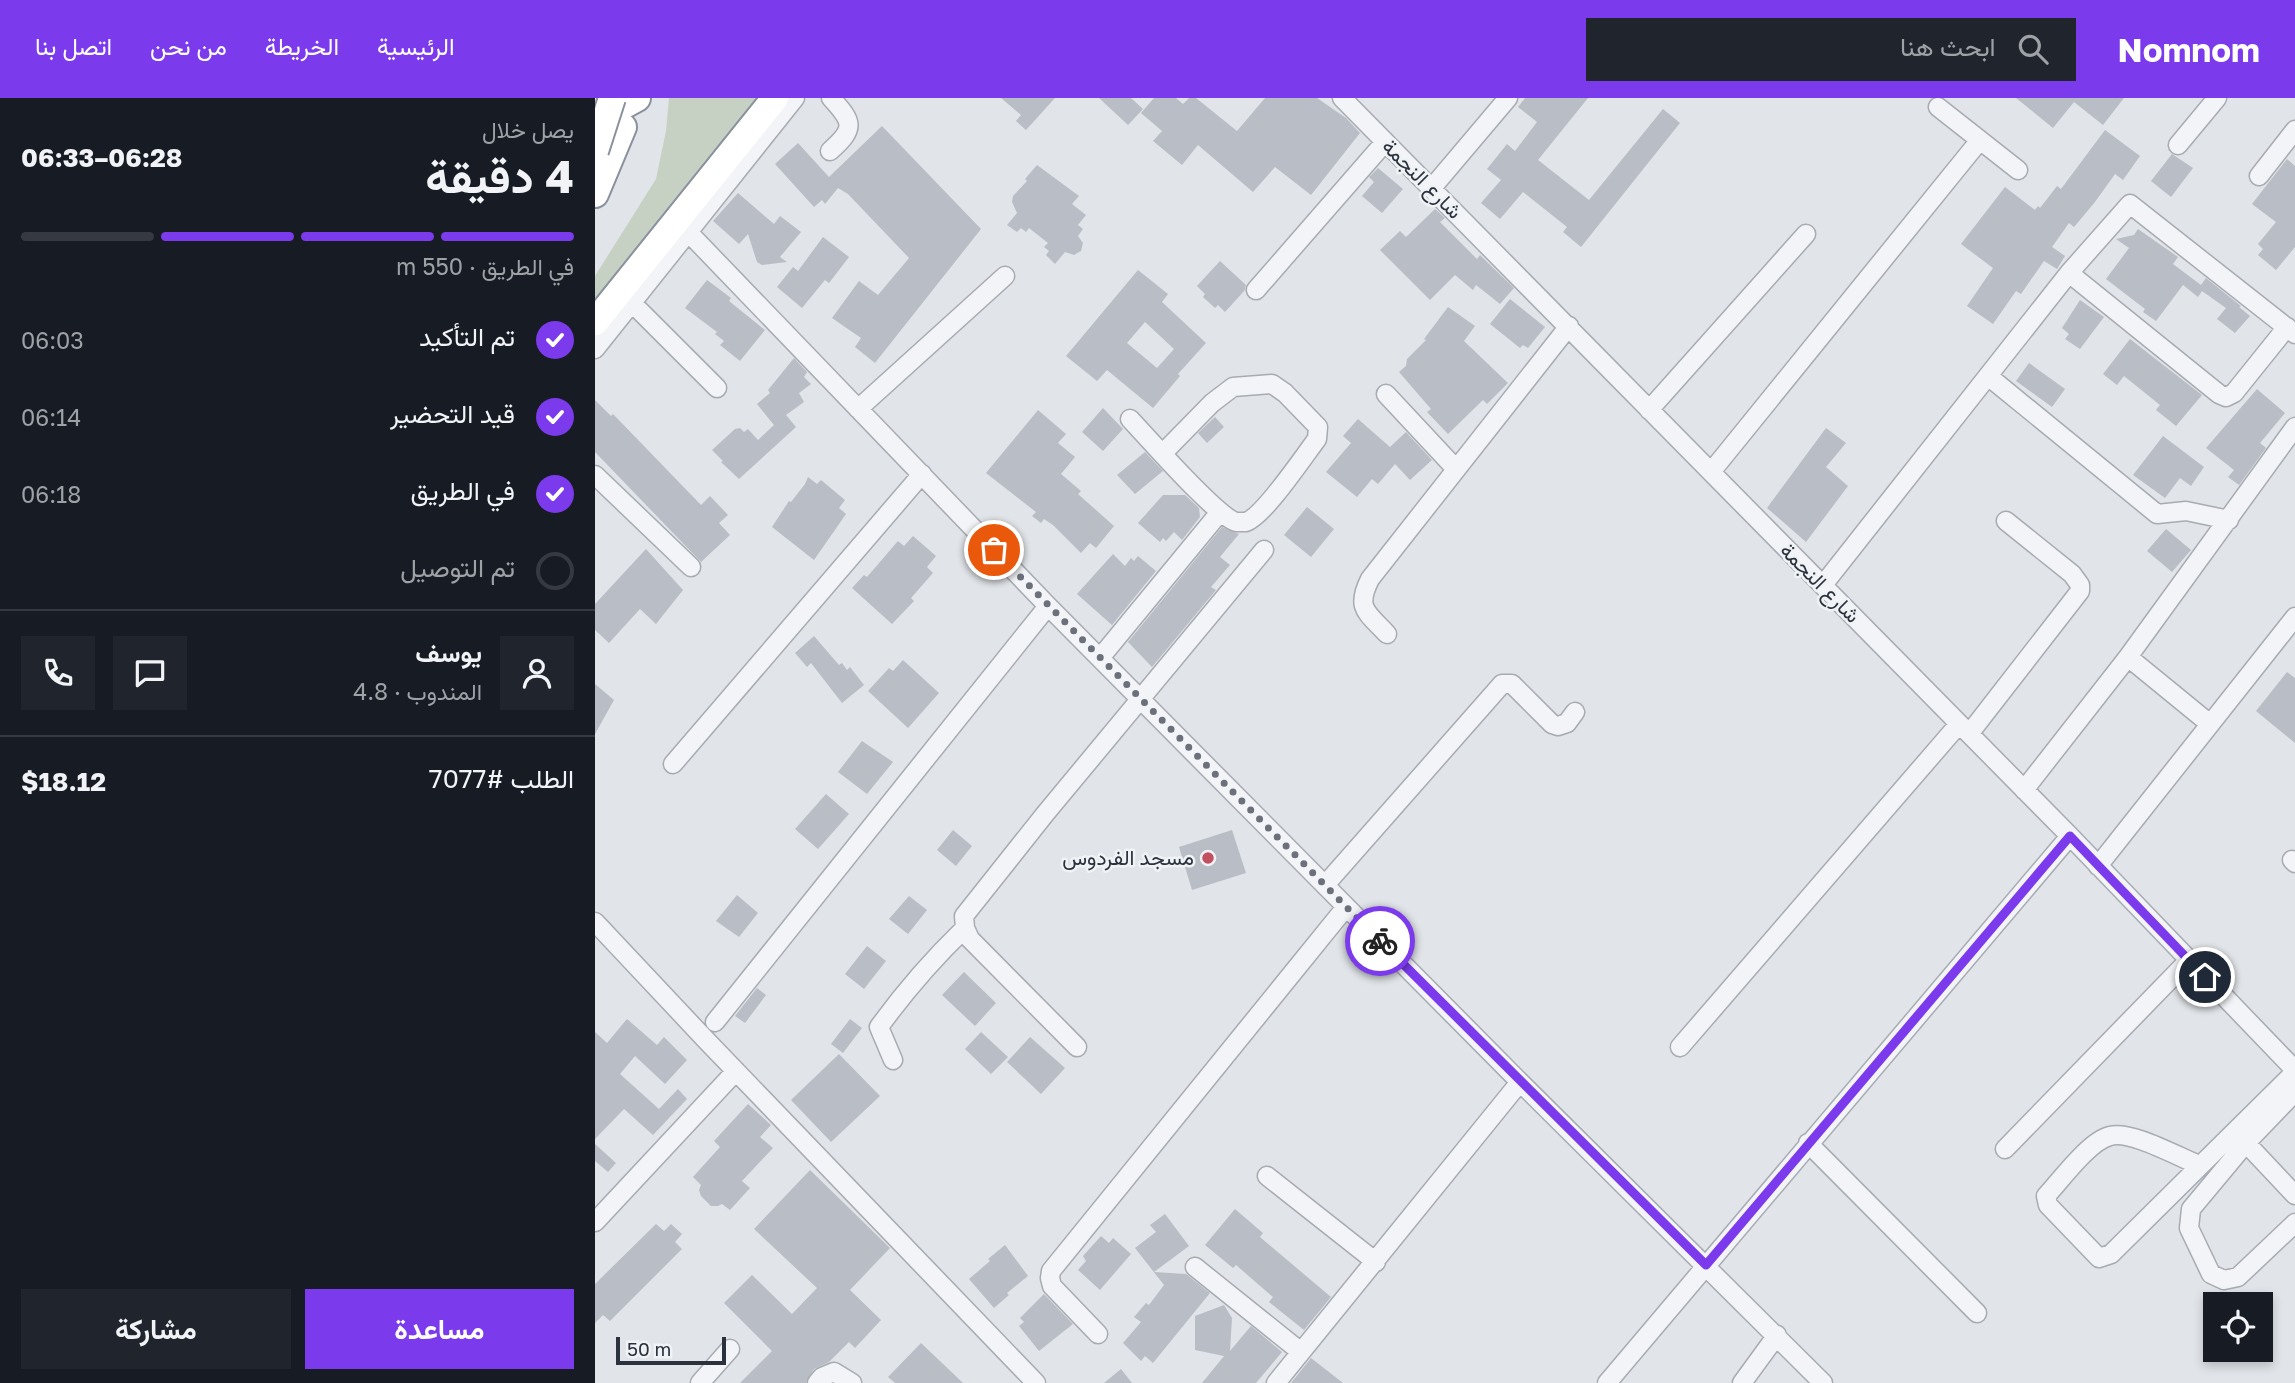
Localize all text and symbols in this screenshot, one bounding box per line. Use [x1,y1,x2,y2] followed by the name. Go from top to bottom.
[1586,18,2076,81] search box
[2014,30,2052,68] icon: search
[2118,30,2260,69] text: Nomnom
[35,31,112,60] text: اتصل بنا
[150,31,227,60] text: من نحن
[265,31,339,60] text: الخريطة
[377,31,455,60] text: الرئيسية
[1900,31,1996,62] text: ابحث هنا
[482,115,574,143] text: يصل خلال
[1376,133,1468,225] street label: شارع النجمة
[21,142,182,173] text: 06:28–06:33
[425,148,574,203] text: 4 دقيقة
[396,252,574,280] text: في الطريق · 550 m
[419,321,515,352] text: تم التأكيد
[536,321,574,359] icon: check
[21,326,84,354] text: 06:03
[390,398,515,429] text: قيد التحضير
[536,398,574,436] icon: check
[21,403,81,431] text: 06:14
[410,475,515,506] text: في الطريق
[536,475,574,513] icon: check
[21,480,81,508] text: 06:18
[964,520,1024,580] pin
[975,531,1013,569] icon: bag
[1774,537,1866,629] street label: شارع النجمة
[400,552,515,583] text: تم التوصيل
[21,636,95,710] button: phone
[113,636,187,710] button: chat
[500,636,574,710] button: person
[415,637,482,668] text: يوسف
[353,677,482,705] text: المندوب · 4.8
[429,763,574,794] text: الطلب #7077
[21,766,106,797] text: $18.12
[1062,844,1194,871] place label: مسجد الفردوس
[1200,850,1216,866] marker: مسجد الفردوس
[1345,906,1415,976] courier
[1361,922,1399,960] icon: bike
[2175,947,2235,1007] pin
[2186,958,2224,996] icon: home
[21,1289,291,1369] button: مشاركة
[305,1289,574,1369] button: مساعدة
[2203,1292,2273,1362] map controls
[2203,1292,2273,1362] button: locate
[616,1334,726,1366] scale bar
[627,1337,671,1360] text: 50 m

